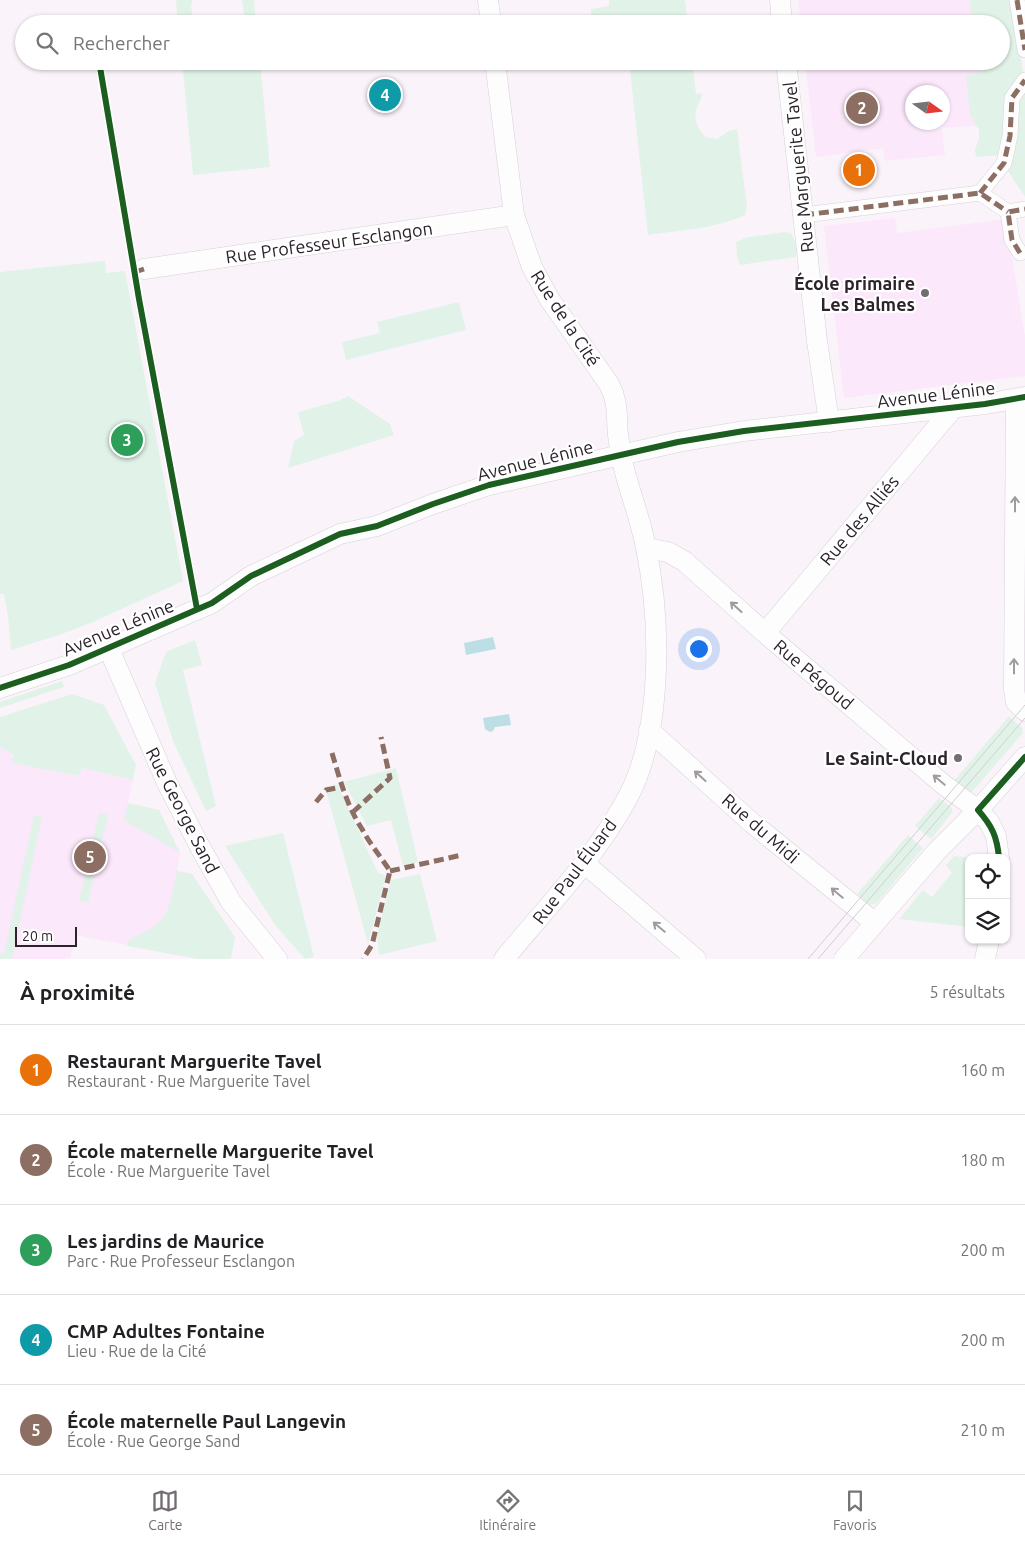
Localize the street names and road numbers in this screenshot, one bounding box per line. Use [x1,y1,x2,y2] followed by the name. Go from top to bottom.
[779,80,817,254] street label: Rue Marguerite Tavel
[224,218,434,266] street label: Rue Professeur Esclangon
[527,266,605,370] street label: Rue de la Cité
[876,377,996,411] street label: Avenue Lénine
[475,436,595,484] street label: Avenue Lénine
[816,471,903,569] street label: Rue des Alliés
[59,595,177,659] street label: Avenue Lénine
[770,635,858,713] street label: Rue Pégoud
[143,744,223,876] street label: Rue George Sand
[718,789,804,867] street label: Rue du Midi
[527,814,620,927] street label: Rue Paul Éluard

